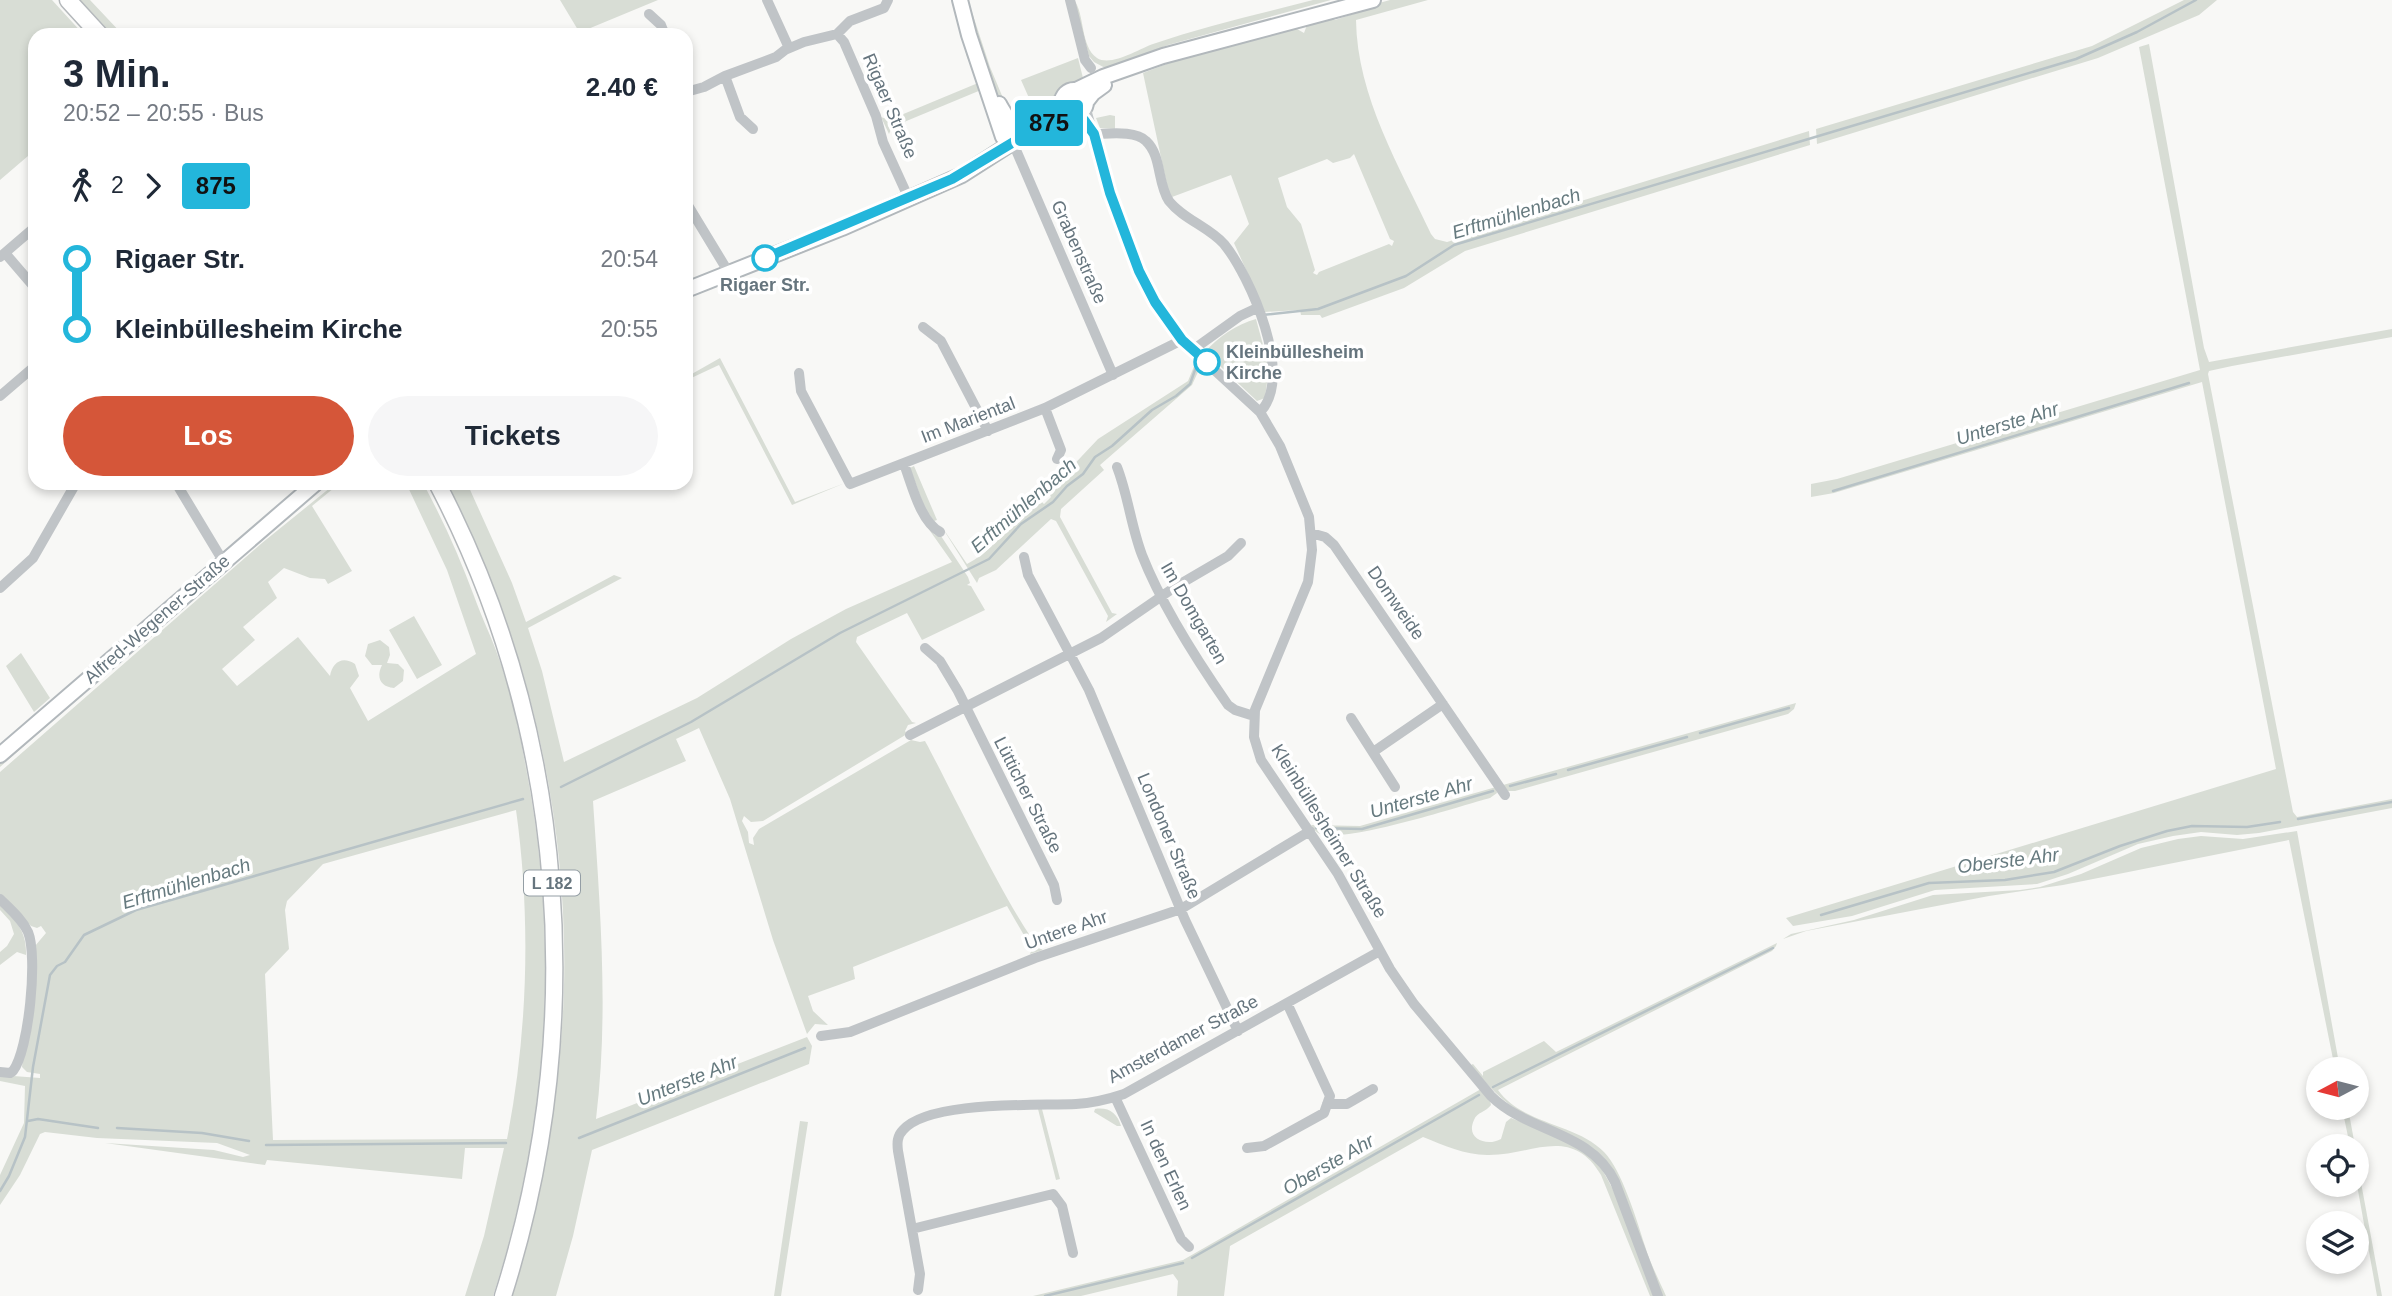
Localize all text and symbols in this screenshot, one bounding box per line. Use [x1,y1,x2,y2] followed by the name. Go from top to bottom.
[859,51,921,161] street label: Rigaer Straße
[63,53,171,95] text: 3 Min.
[586,72,658,102] text: 2.40 €
[63,100,264,126] text: 20:52 – 20:55 · Bus
[1009,100,1089,146] line badge: 875
[1029,109,1069,136] text: 875
[63,167,101,205] icon: walk
[134,167,172,205] icon: forward
[111,172,124,198] text: 2
[196,172,236,199] text: 875
[1449,184,1583,243] water label: Erftmühlenbach
[1047,197,1111,307] street label: Grabenstraße
[115,244,245,274] text: Rigaer Str.
[752,245,778,271] marker: Rigaer Str.
[600,246,658,272] text: 20:54
[720,275,810,295] place label: Rigaer Str.
[115,314,403,344] text: Kleinbüllesheim Kirche
[600,316,658,342] text: 20:55
[1226,342,1364,383] place label: Kleinbüllesheim Kirche
[1194,349,1220,375] marker: Kleinbüllesheim Kirche
[918,393,1018,447] street label: Im Mariental
[63,396,354,476] button: Los
[368,396,658,476] button: Tickets
[1953,398,2062,449] water label: Unterste Ahr
[966,454,1080,557] water label: Erftmühlenbach
[80,551,234,687] street label: Alfred-Wegener-Straße
[1157,559,1231,667] street label: Im Domgarten
[1363,562,1429,644] street label: Domweide
[990,733,1066,857] street label: Lütticher Straße
[1267,740,1391,922] street label: Kleinbüllesheimer Straße
[1133,770,1205,902] street label: Londoner Straße
[1367,773,1476,822] water label: Unterste Ahr
[1956,844,2060,877] water label: Oberste Ahr
[119,854,253,913] water label: Erftmühlenbach
[524,870,580,896] road number: L 182
[1022,907,1110,953] street label: Untere Ahr
[1105,991,1261,1087] street label: Amsterdamer Straße
[634,1051,741,1110] water label: Unterste Ahr
[2306,1057,2370,1120] north arrow
[2306,1057,2369,1274] map controls
[1136,1117,1196,1213] street label: In den Erlen
[1279,1130,1378,1199] water label: Oberste Ahr
[2306,1134,2369,1197] button: locate
[2306,1211,2369,1274] button: layers

